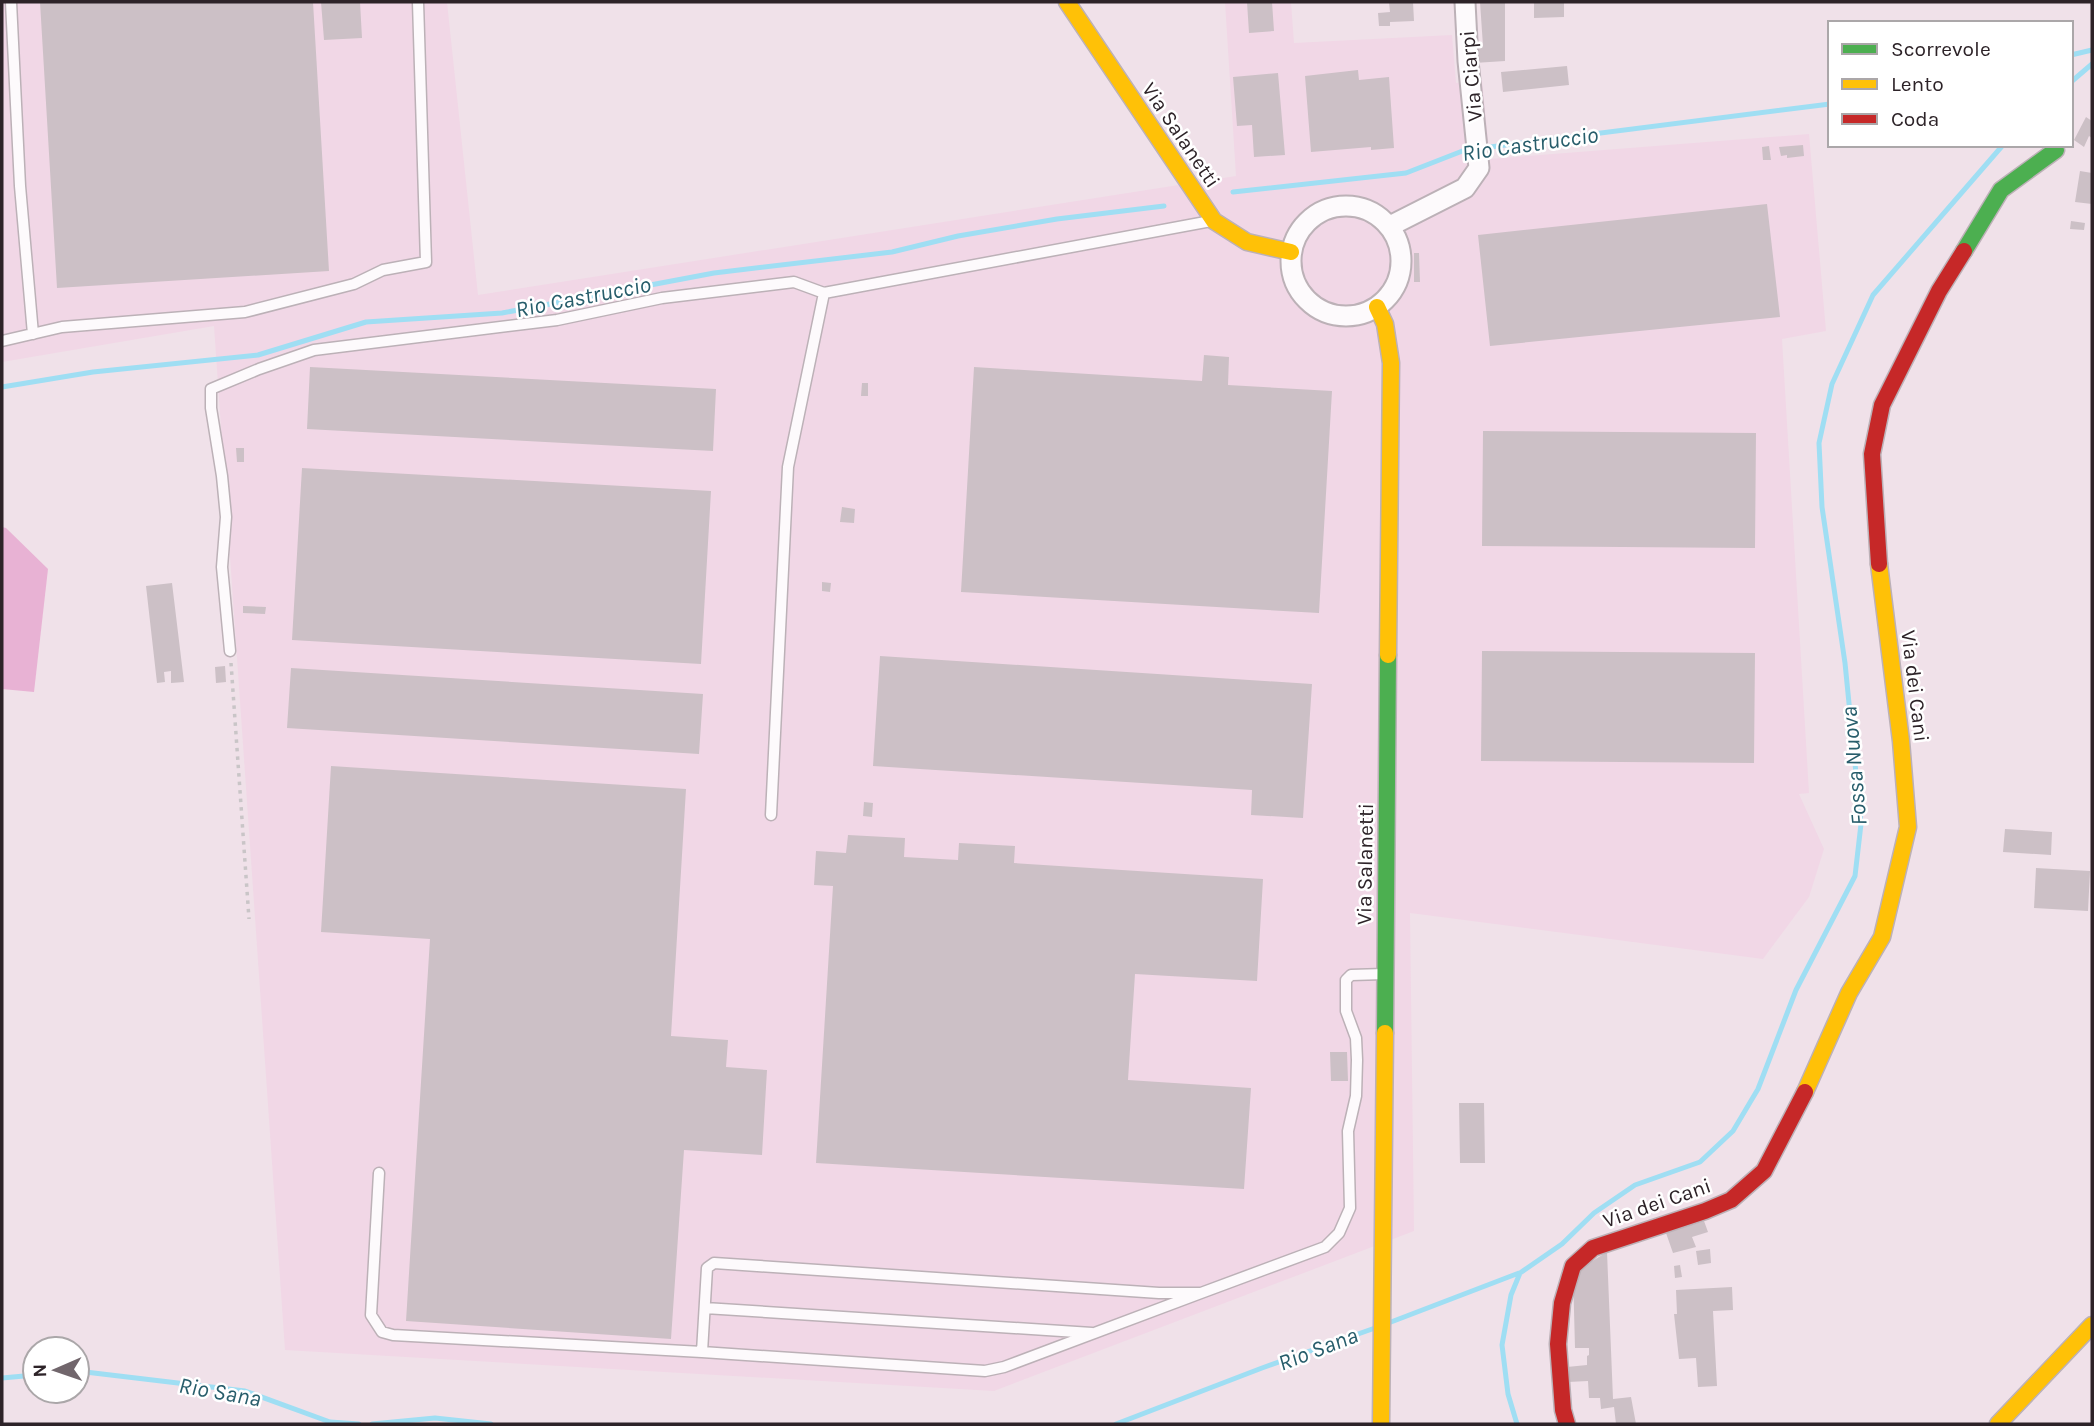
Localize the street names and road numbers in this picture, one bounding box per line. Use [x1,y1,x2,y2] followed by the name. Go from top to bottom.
[1455,29,1487,123] street label: Via Ciarpi
[1137,78,1225,192] street label: Via Salanetti
[1896,629,1934,743] street label: Via dei Cani
[1352,803,1378,925] street label: Via Salanetti
[1600,1173,1714,1233] street label: Via dei Cani

